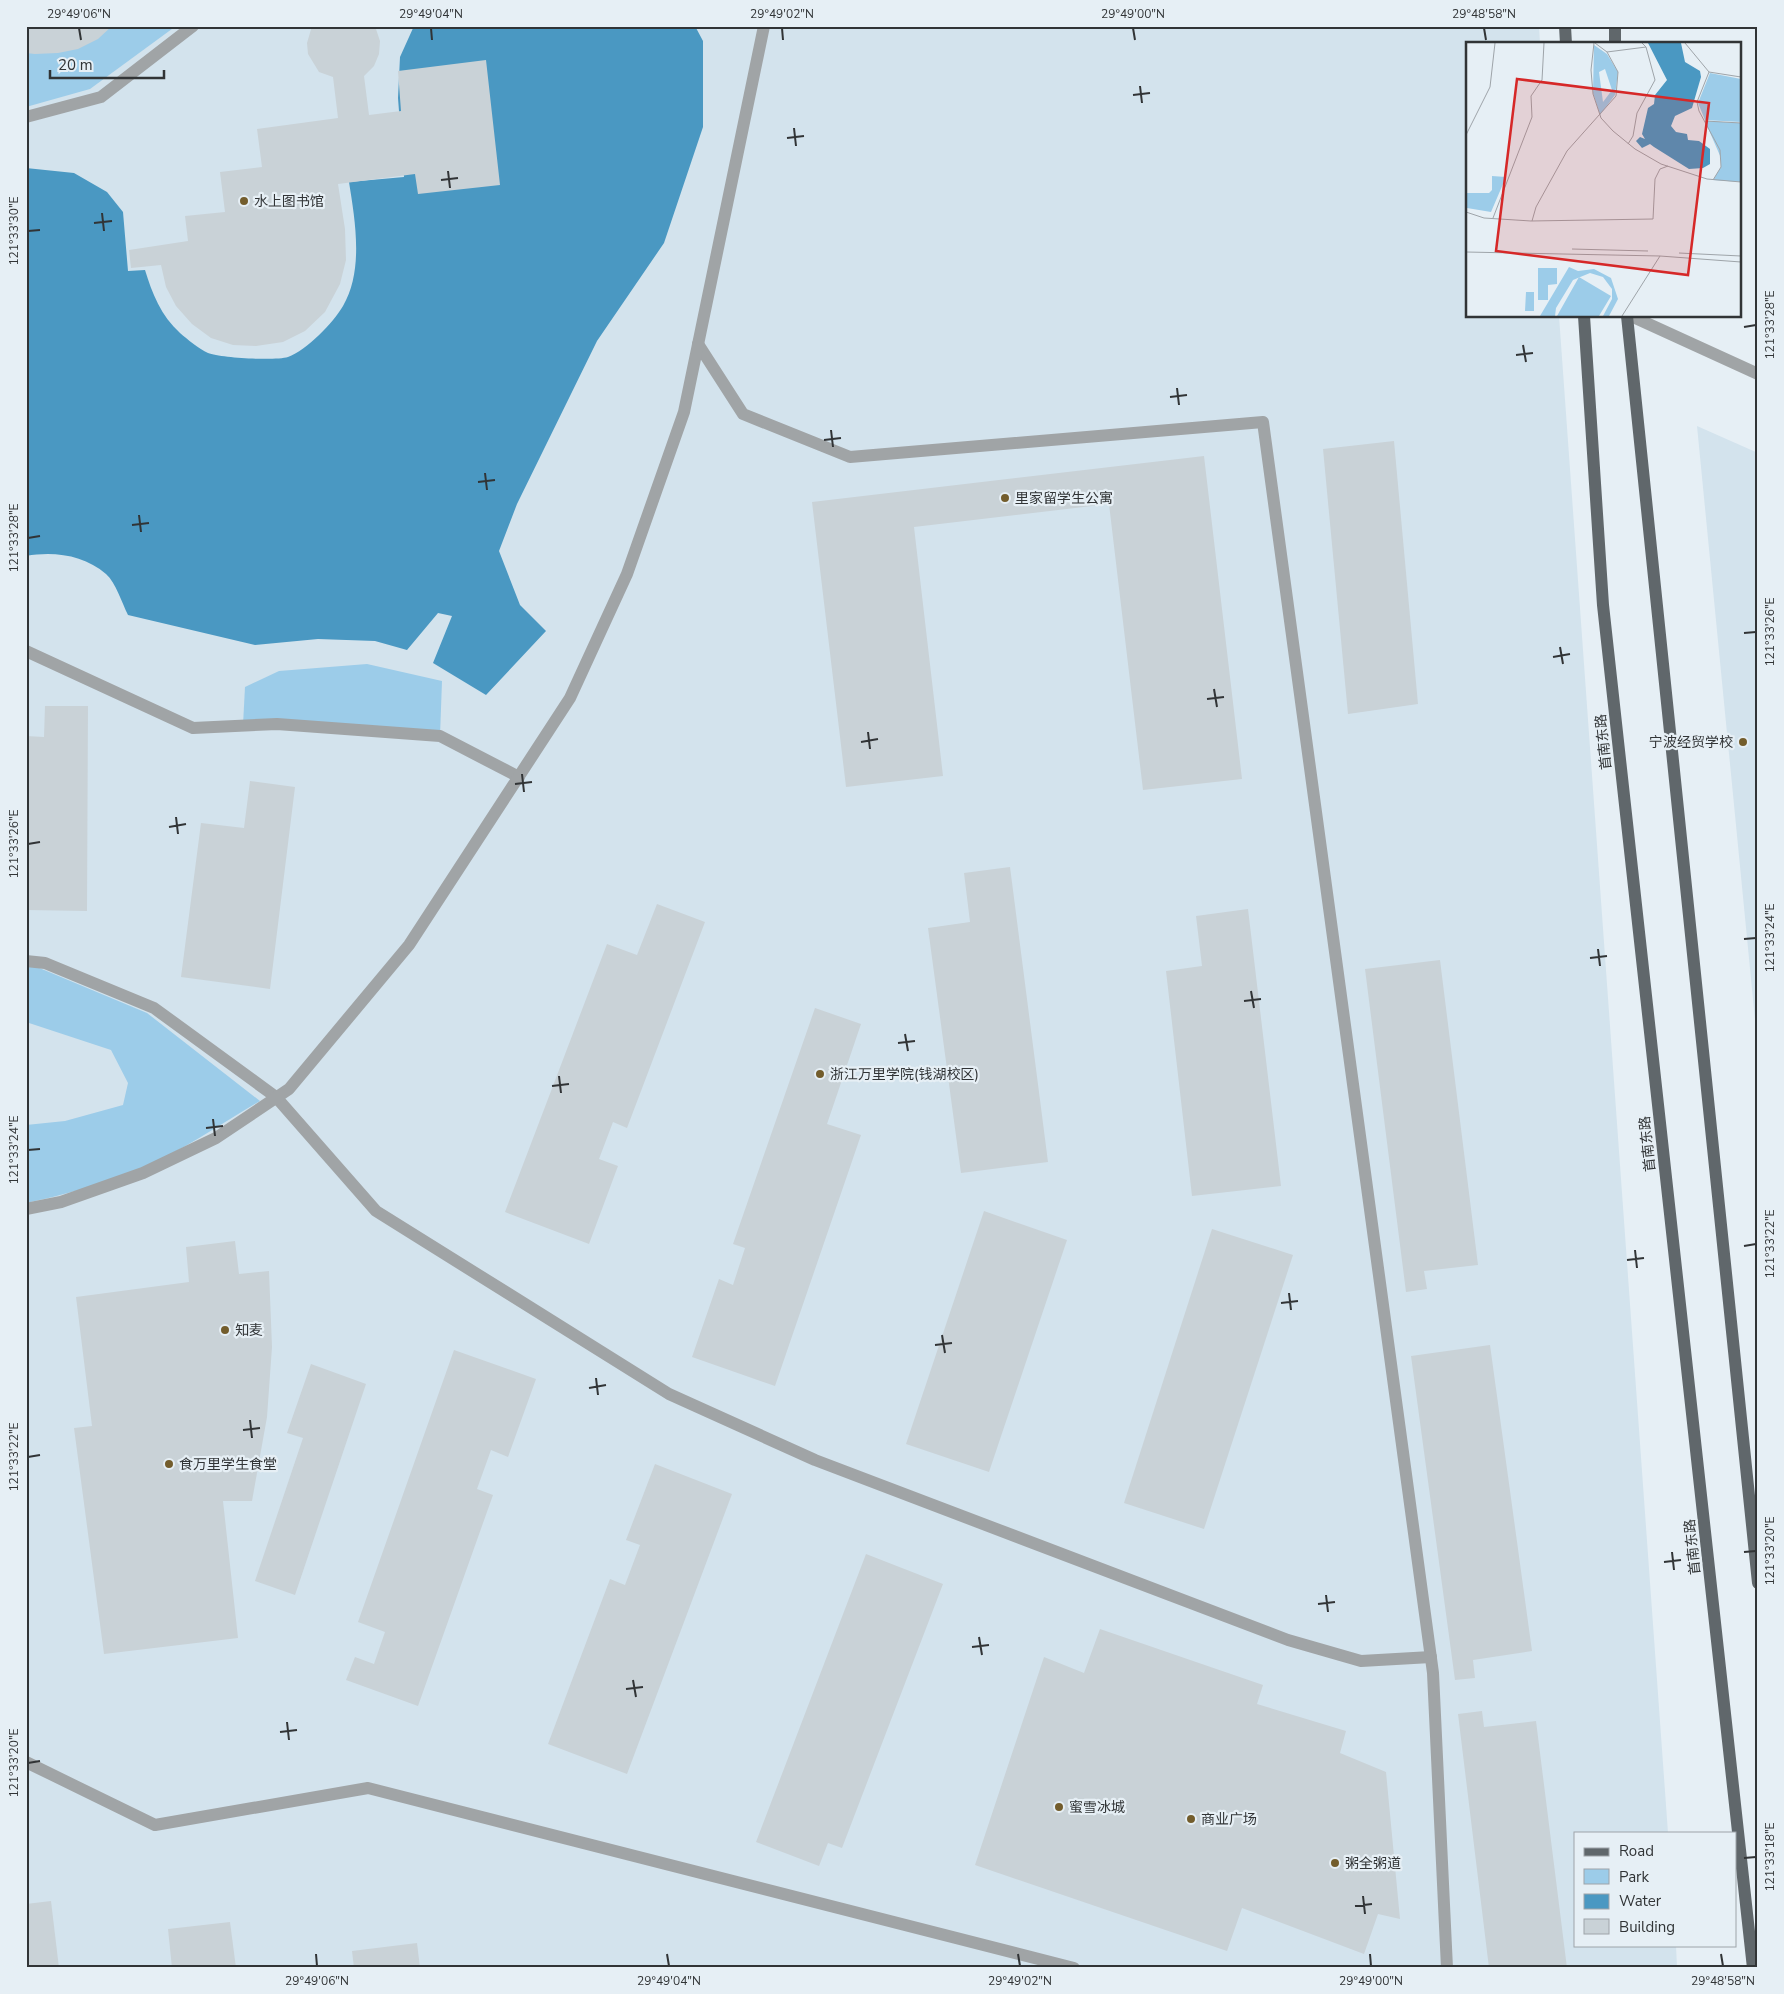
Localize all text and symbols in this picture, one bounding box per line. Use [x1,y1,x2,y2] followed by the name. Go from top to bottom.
[47,6,111,22] text: 29°49'06"N
[399,6,463,22] text: 29°49'04"N
[750,6,814,22] text: 29°49'02"N
[1101,6,1165,22] text: 29°49'00"N
[1452,6,1516,22] text: 29°48'58"N
[1466,42,1742,318] inset map
[50,48,164,80] scale bar
[58,55,93,75] text: 20 m
[254,192,324,211] place label: 水上图书馆
[238,195,250,207] marker: 水上图书馆
[6,196,22,266] text: 121°33'30"E
[1762,290,1778,360] text: 121°33'28"E
[1015,489,1113,508] place label: 里家留学生公寓
[999,492,1011,504] marker: 里家留学生公寓
[6,503,22,573] text: 121°33'28"E
[1762,597,1778,667] text: 121°33'26"E
[1591,713,1616,771] street label: 首南东路
[1649,733,1733,752] place label: 宁波经贸学校
[1737,736,1749,748] marker: 宁波经贸学校
[6,809,22,879] text: 121°33'26"E
[1762,903,1778,973] text: 121°33'24"E
[830,1065,979,1084] place label: 浙江万里学院(钱湖校区)
[814,1068,826,1080] marker: 浙江万里学院(钱湖校区)
[6,1115,22,1185] text: 121°33'24"E
[1635,1115,1660,1173] street label: 首南东路
[1762,1209,1778,1279] text: 121°33'22"E
[235,1321,263,1340] place label: 知麦
[219,1324,231,1336] marker: 知麦
[6,1422,22,1492] text: 121°33'22"E
[179,1455,277,1474] place label: 食万里学生食堂
[163,1458,175,1470] marker: 食万里学生食堂
[1762,1516,1778,1586] text: 121°33'20"E
[1680,1518,1705,1576] street label: 首南东路
[6,1728,22,1798] text: 121°33'20"E
[1069,1798,1125,1817] place label: 蜜雪冰城
[1053,1801,1065,1813] marker: 蜜雪冰城
[1201,1810,1257,1829] place label: 商业广场
[1185,1813,1197,1825] marker: 商业广场
[1762,1822,1778,1892] text: 121°33'18"E
[1574,1832,1736,1946] legend
[1619,1841,1654,1861] text: Road
[1345,1854,1401,1873] place label: 粥全粥道
[1329,1857,1341,1869] marker: 粥全粥道
[1619,1867,1649,1887] text: Park
[1619,1891,1662,1911] text: Water
[1619,1917,1675,1937] text: Building
[285,1973,349,1989] text: 29°49'06"N
[637,1973,701,1989] text: 29°49'04"N
[988,1973,1052,1989] text: 29°49'02"N
[1339,1973,1403,1989] text: 29°49'00"N
[1691,1973,1755,1989] text: 29°48'58"N

